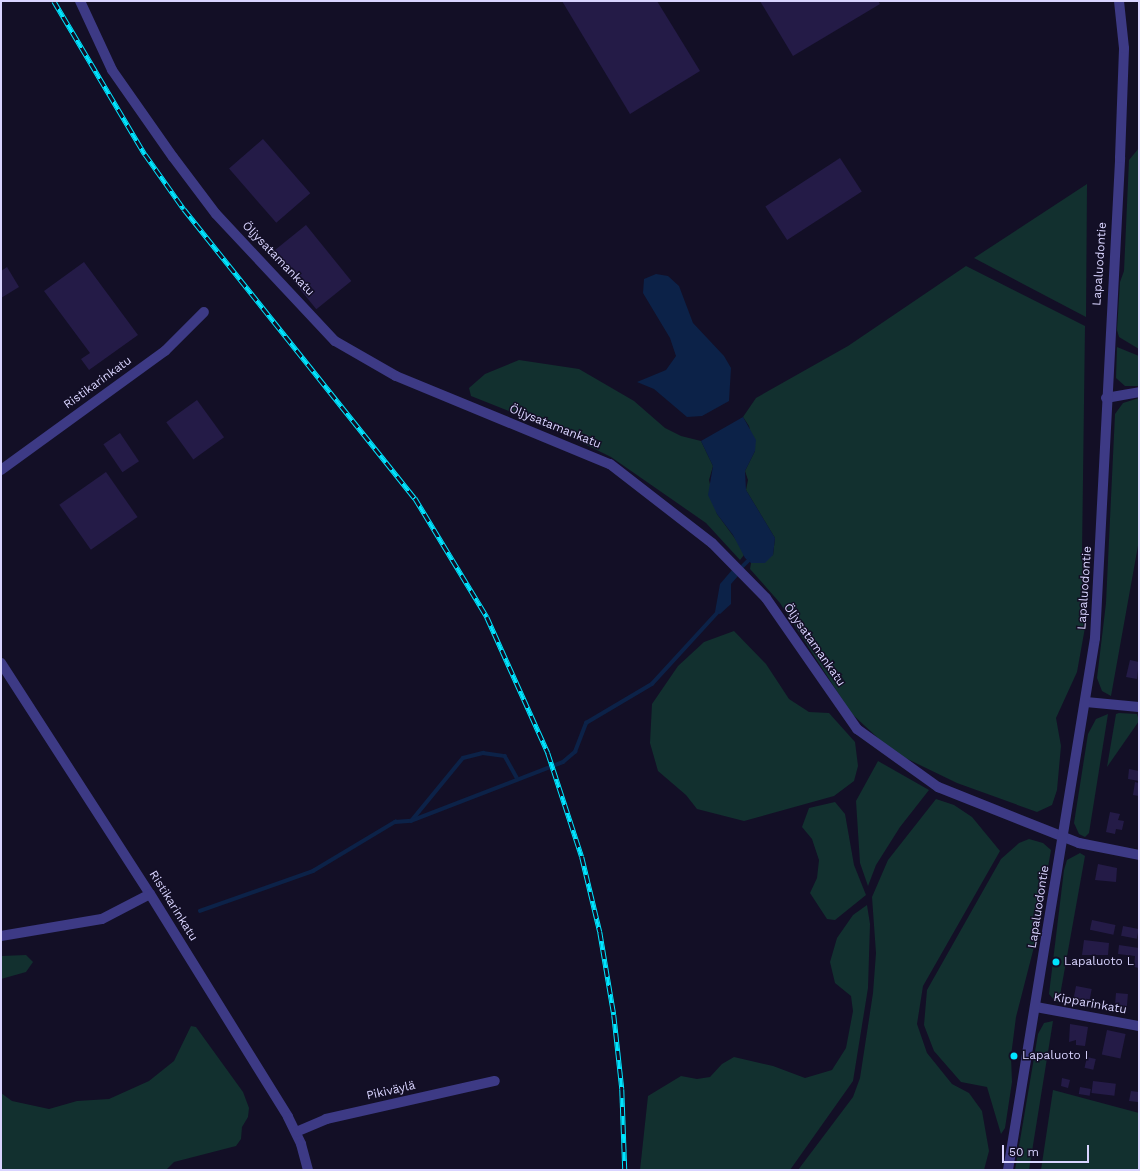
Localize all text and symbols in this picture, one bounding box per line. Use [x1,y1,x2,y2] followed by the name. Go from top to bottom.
[239,219,317,299] street label: Öljysatamankatu
[1090,222,1110,306] street label: Lapaluodontie
[61,354,135,412] street label: Ristikarinkatu
[507,402,603,452] street label: Öljysatamankatu
[1075,546,1095,630] street label: Lapaluodontie
[780,601,848,689] street label: Öljysatamankatu
[1025,865,1053,949] street label: Lapaluodontie
[146,868,200,944] street label: Ristikarinkatu
[1064,955,1134,969] place label: Lapaluoto L
[1051,957,1061,967] marker: Lapaluoto L
[1052,990,1128,1018] street label: Kipparinkatu
[1022,1049,1088,1063] place label: Lapaluoto I
[1009,1051,1019,1061] marker: Lapaluoto I
[365,1078,417,1104] street label: Pikiväylä
[1004,1137,1091,1163] scale bar
[1009,1145,1039,1159] text: 50 m

